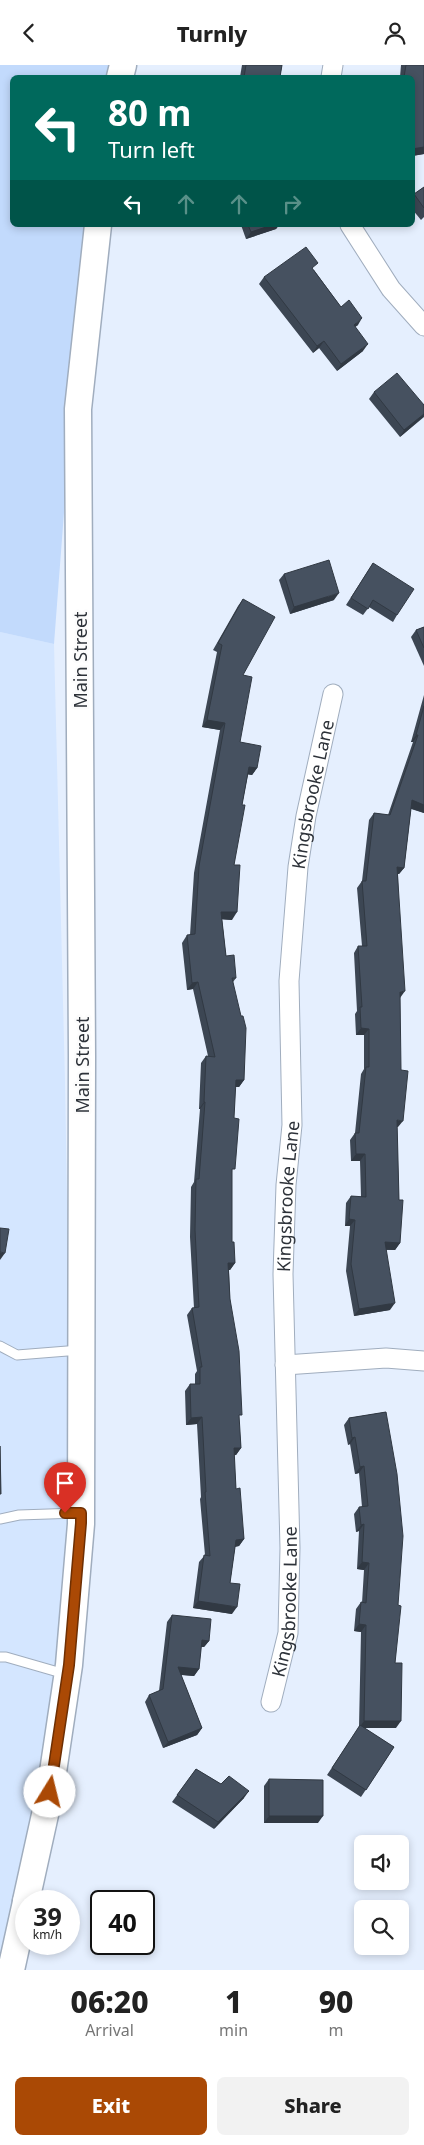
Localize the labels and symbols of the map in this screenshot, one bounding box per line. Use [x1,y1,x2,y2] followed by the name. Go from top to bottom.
[68,611,92,709] street label: Main Street
[286,717,339,871] street label: Kingsbrooke Lane
[70,1016,94,1114] street label: Main Street
[271,1119,304,1273] street label: Kingsbrooke Lane
[44,1462,86,1513] pin
[266,1526,302,1680] street label: Kingsbrooke Lane
[23,1765,75,1817] position arrow
[90,1890,155,1955] speed limit sign: 40

